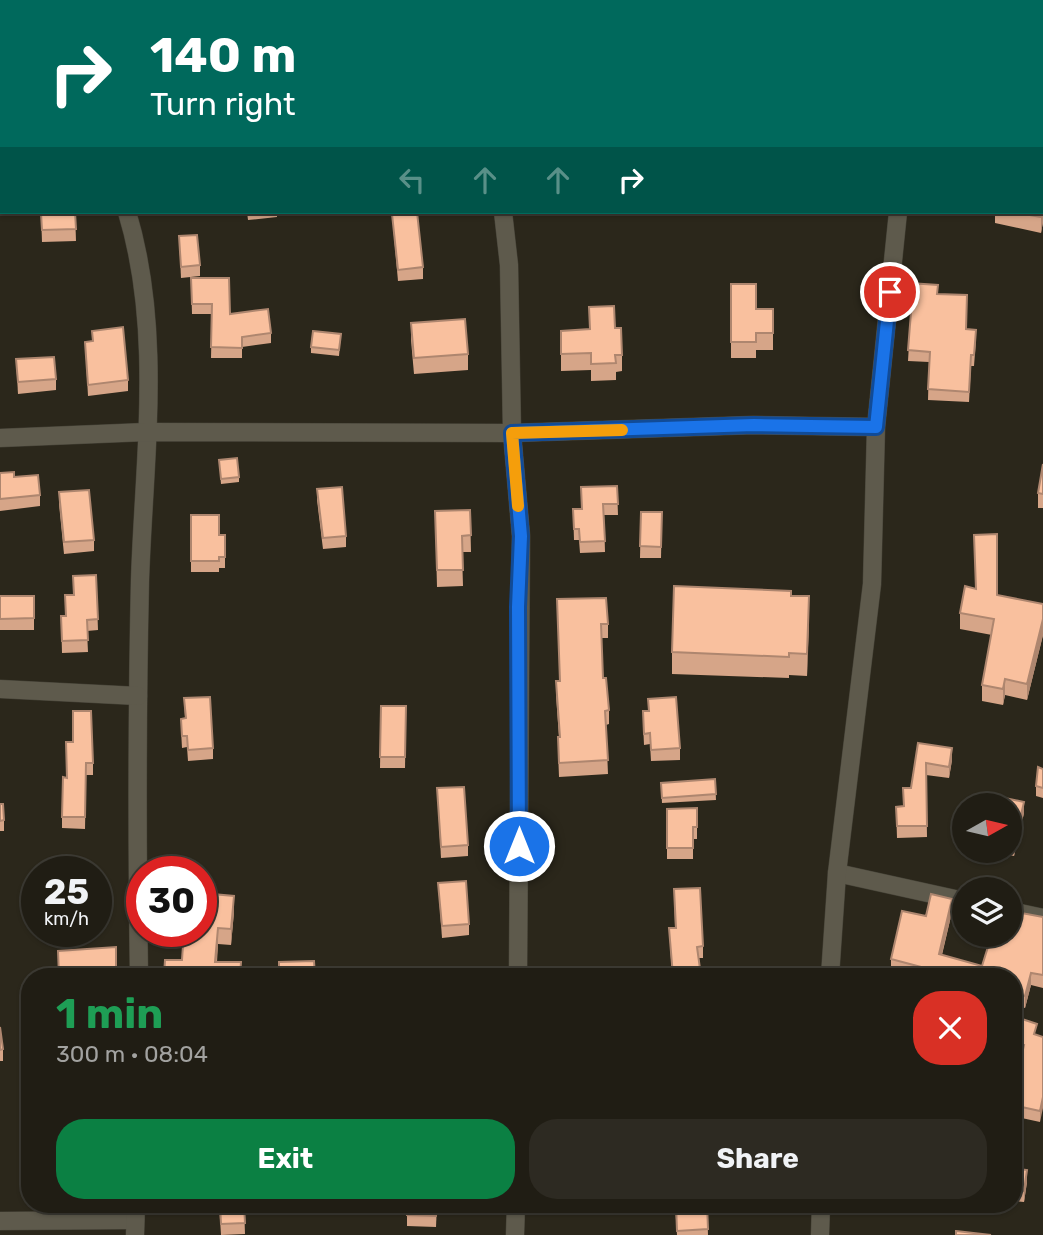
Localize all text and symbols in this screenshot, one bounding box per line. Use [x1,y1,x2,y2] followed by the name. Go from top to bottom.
[150,26,296,84] text: 140 m
[35,28,126,119] icon: right
[150,85,295,123] text: Turn right
[393,161,431,199] icon: left
[466,161,504,199] icon: ahead
[539,161,577,199] icon: ahead
[612,161,650,199] icon: right
[860,262,920,322] pin
[871,273,909,311] icon: arrive
[952,793,1022,863] north arrow
[952,793,1022,947] map controls
[482,809,556,883] position arrow
[126,856,217,947] speed limit sign: 30
[44,871,89,913] text: 25
[952,877,1022,947] button: layers
[44,908,89,930] text: km/h
[56,989,163,1039] text: 1 min
[913,991,987,1065] button: close
[56,1040,208,1068] text: 300 m · 08:04
[56,1119,515,1199] button: Exit
[529,1119,987,1199] button: Share

